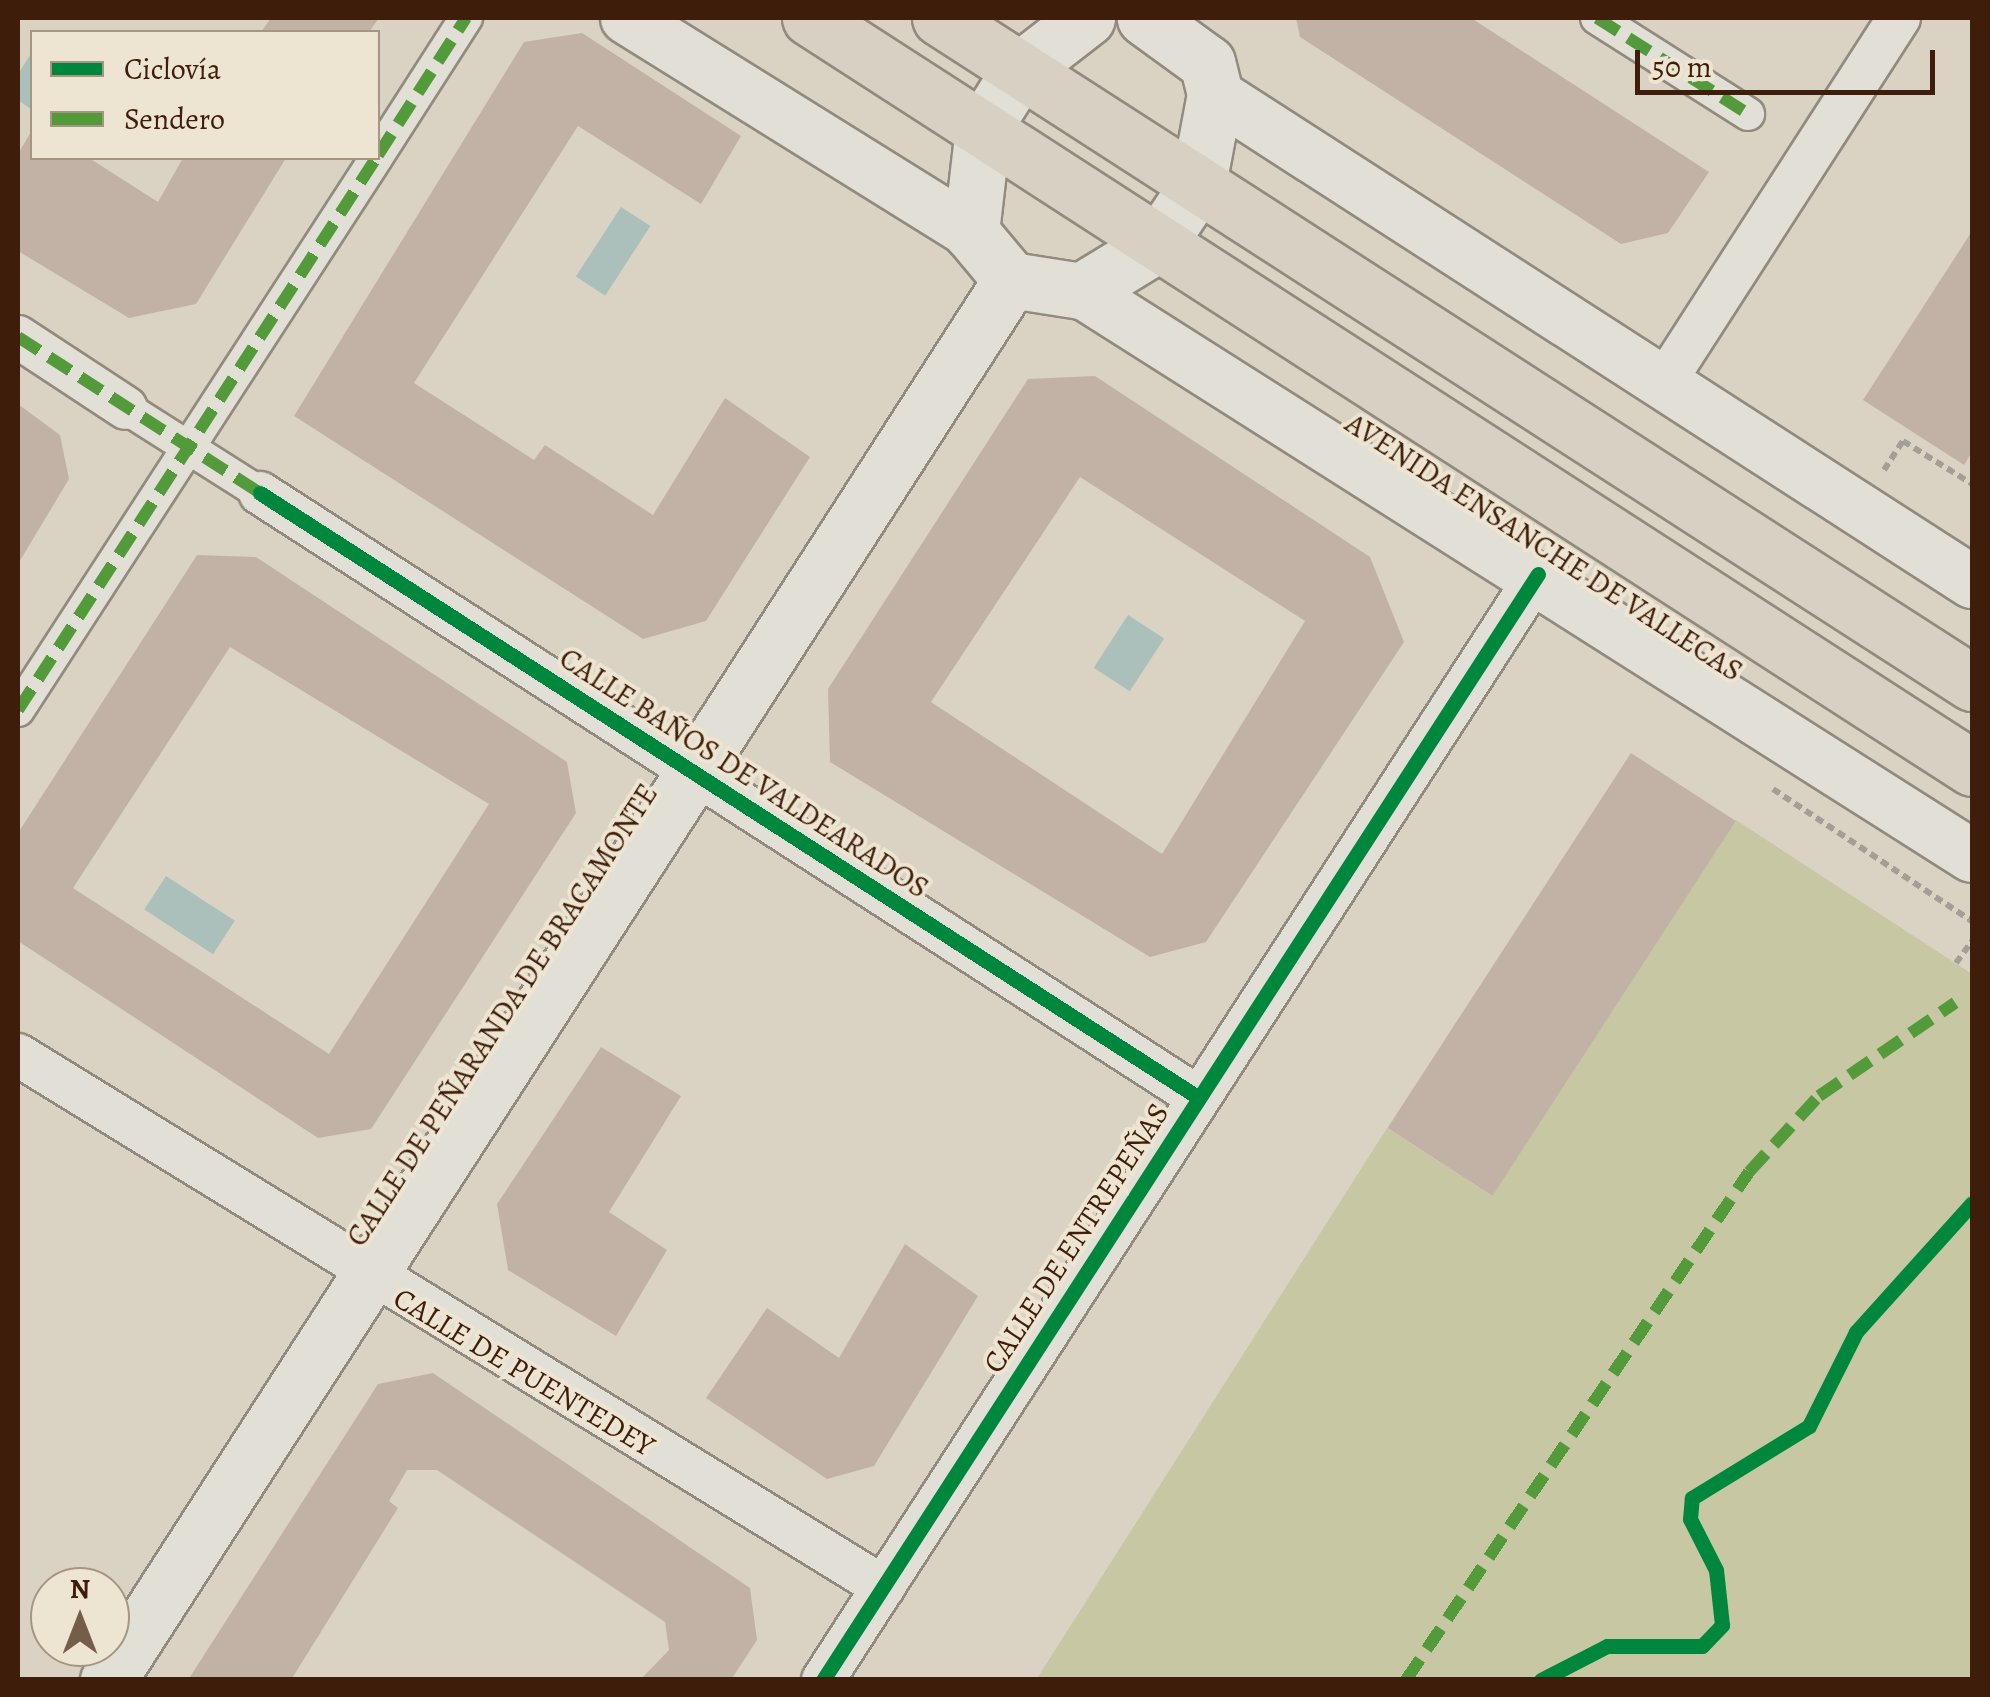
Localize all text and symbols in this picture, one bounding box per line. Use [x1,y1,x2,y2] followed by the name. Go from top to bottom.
[30,30,380,160] legend
[1640,30,1940,92] scale bar
[1652,47,1712,87] text: 50 m
[124,49,221,89] text: Ciclovía
[124,99,225,139] text: Sendero
[1339,405,1749,689] street label: AVENIDA ENSANCHE DE VALLECAS
[553,640,935,906] street label: CALLE BAÑOS DE VALDEARADOS
[339,777,665,1253] street label: CALLE DE PEÑARANDA DE BRACAMONTE
[975,1097,1177,1379] street label: CALLE DE ENTREPEÑAS
[387,1280,661,1464] street label: CALLE DE PUENTEDEY
[30,1567,130,1667] north arrow
[70,1570,90,1608] text: N

